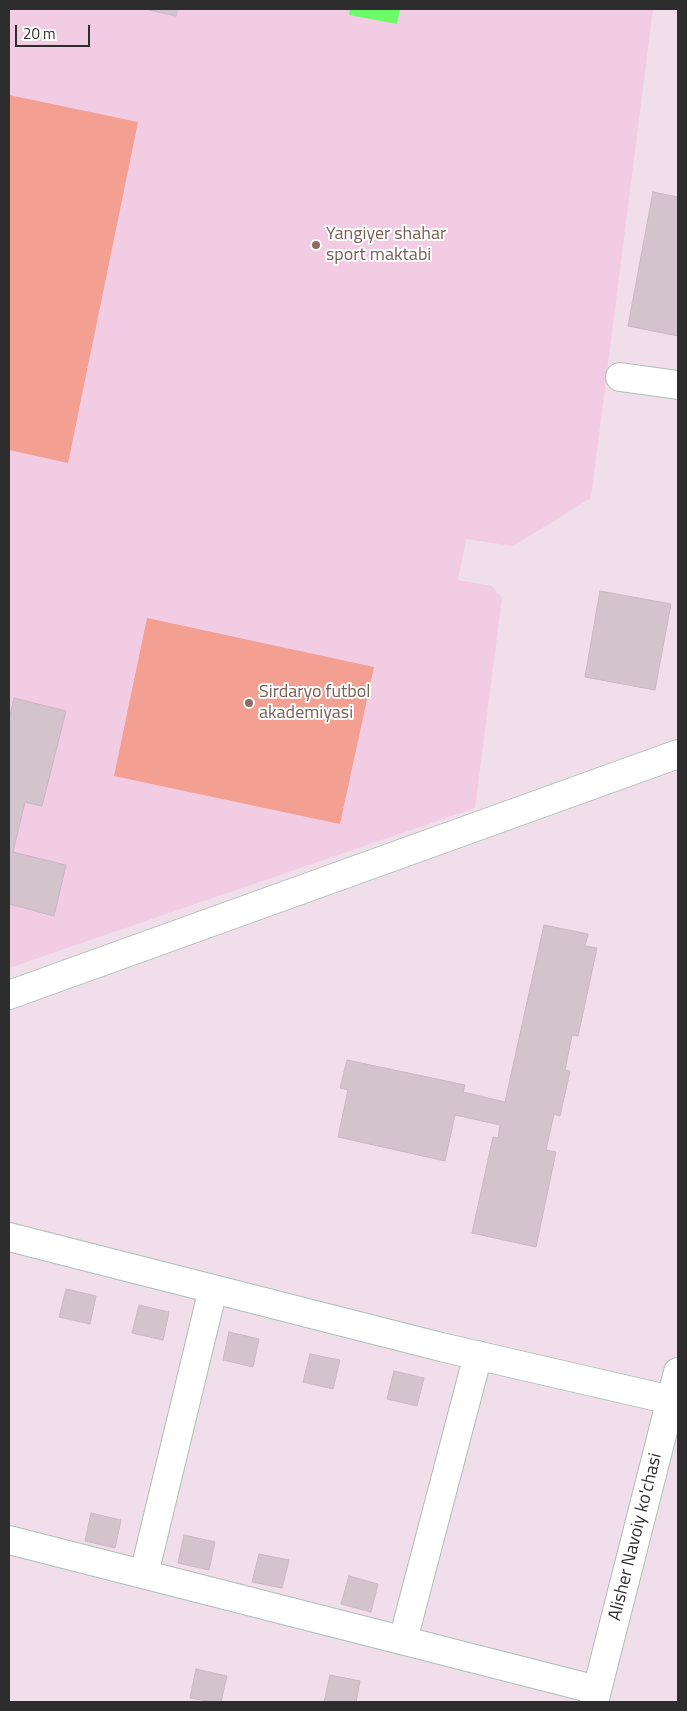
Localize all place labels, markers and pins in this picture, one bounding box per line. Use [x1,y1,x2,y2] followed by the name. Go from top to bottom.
[326,224,446,266] place label: Yangiyer shahar sport maktabi
[310,239,322,251] marker: Yangiyer shahar sport maktabi
[259,682,370,724] place label: Sirdaryo futbol akademiyasi
[243,697,255,709] marker: Sirdaryo futbol akademiyasi

